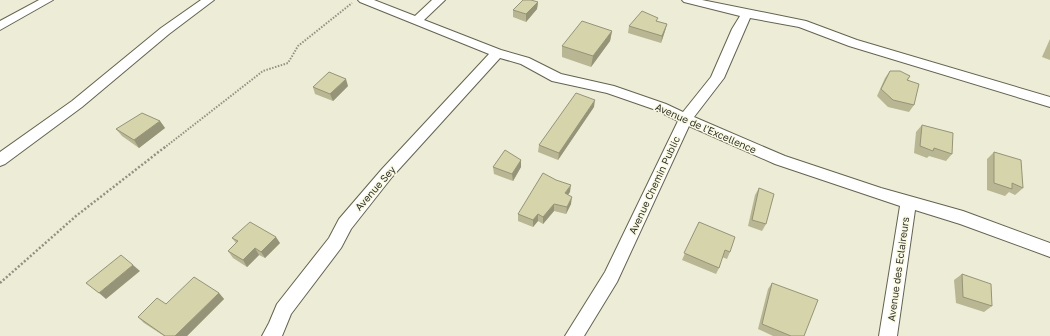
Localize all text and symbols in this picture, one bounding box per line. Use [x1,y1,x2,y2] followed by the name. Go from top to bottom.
[654,100,759,156] street label: Avenue de l'Excellence
[626,134,682,236] street label: Avenue Chemin Public
[352,163,398,213] street label: Avenue Sey
[885,216,911,322] street label: Avenue des Eclaireurs

